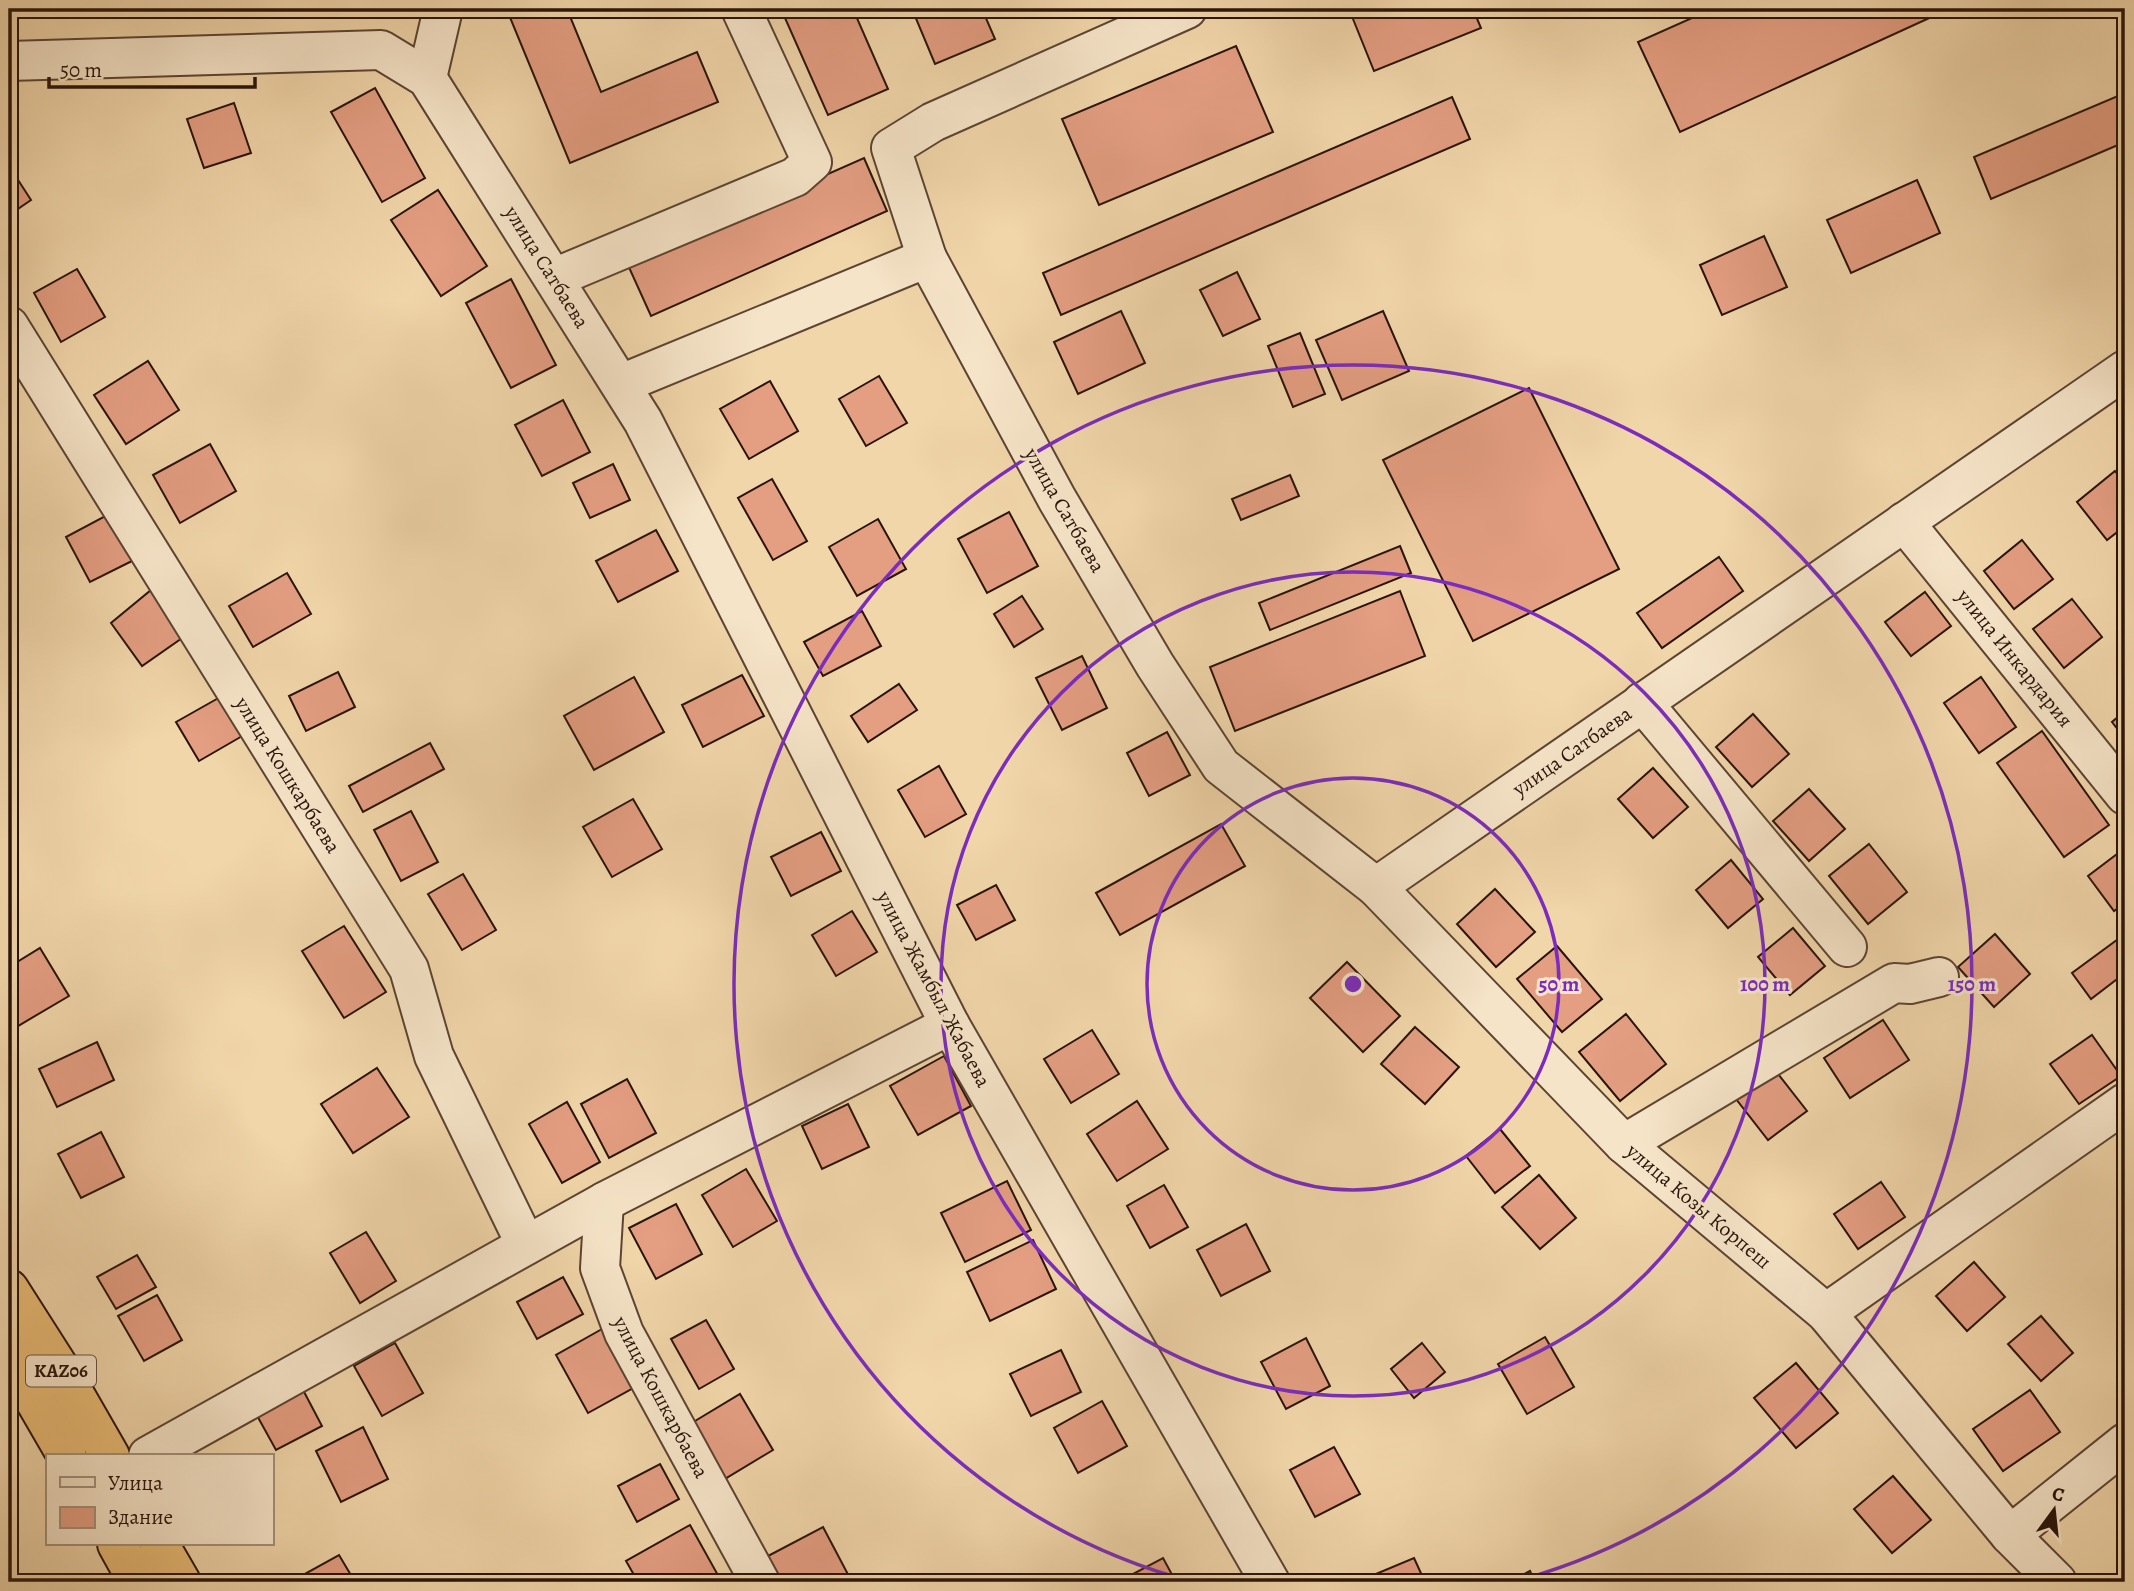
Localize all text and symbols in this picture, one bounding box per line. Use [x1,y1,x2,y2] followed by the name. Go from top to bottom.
[49,46,256,90] scale bar
[60,56,102,84] text: 50 m
[498,199,596,334] street label: улица Сатбаева
[1017,442,1112,578] street label: улица Сатбаева
[1950,582,2079,733] street label: улица Инкардария
[228,691,348,859] street label: улица Кошкарбаева
[1506,699,1638,803] street label: улица Сатбаева
[870,885,998,1092] street label: улица Жамбыл Жабаева
[1539,970,1580,998] text: 50 m
[1740,970,1790,998] text: 100 m
[1948,970,1997,998] text: 150 m
[1341,972,1365,996] centre of rings
[1620,1136,1778,1275] street label: улица Козы Корпеш
[606,1310,716,1483] street label: улица Кошкарбаева
[26,1356,96,1386] road number: KАZ06
[46,1454,273,1546] legend
[108,1469,163,1497] text: Улица
[2018,1476,2088,1546] north arrow
[2049,1480,2067,1509] text: С
[108,1503,173,1531] text: Здание

